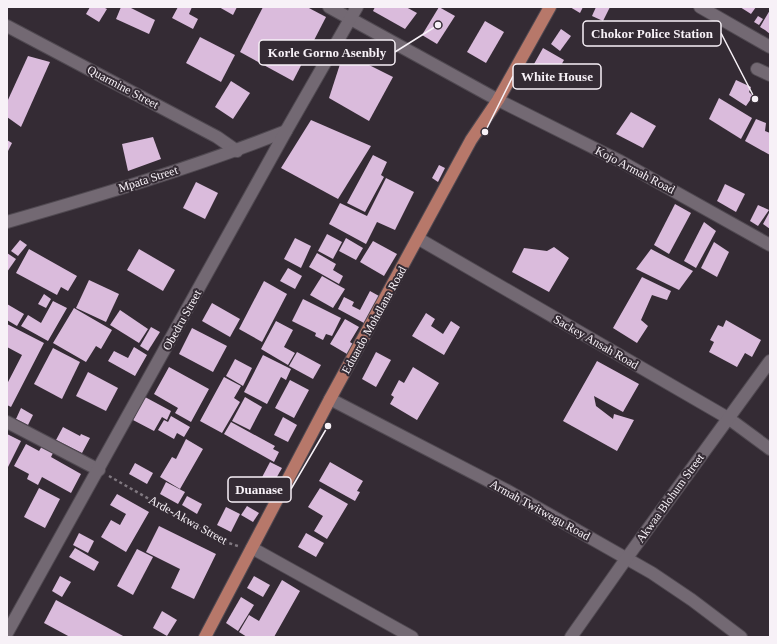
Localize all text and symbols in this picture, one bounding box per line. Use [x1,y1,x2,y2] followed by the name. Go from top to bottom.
[583,21,721,46] callout: Chokor Police Station
[591,26,714,41] text: Chokor Police Station
[259,40,395,65] callout: Korle Gorno Asenbly
[268,45,387,60] text: Korle Gorno Asenbly
[85,62,162,112] street label: Quarmine Street
[513,64,601,89] callout: White House
[521,69,593,84] text: White House
[593,143,677,197] street label: Kojo Armah Road
[117,163,180,195] street label: Mpata Street
[339,264,409,376] street label: Eduardo Mohdlana Road
[160,287,205,353] street label: Obedru Street
[551,312,641,372] street label: Sackey Ansah Road
[633,450,707,545] street label: Akwaa Blohum Street
[228,477,291,502] callout: Duanase
[488,477,592,543] street label: Armah Twitwegu Road
[235,482,283,497] text: Duanase
[146,493,230,548] street label: Arde-Akwa Street

